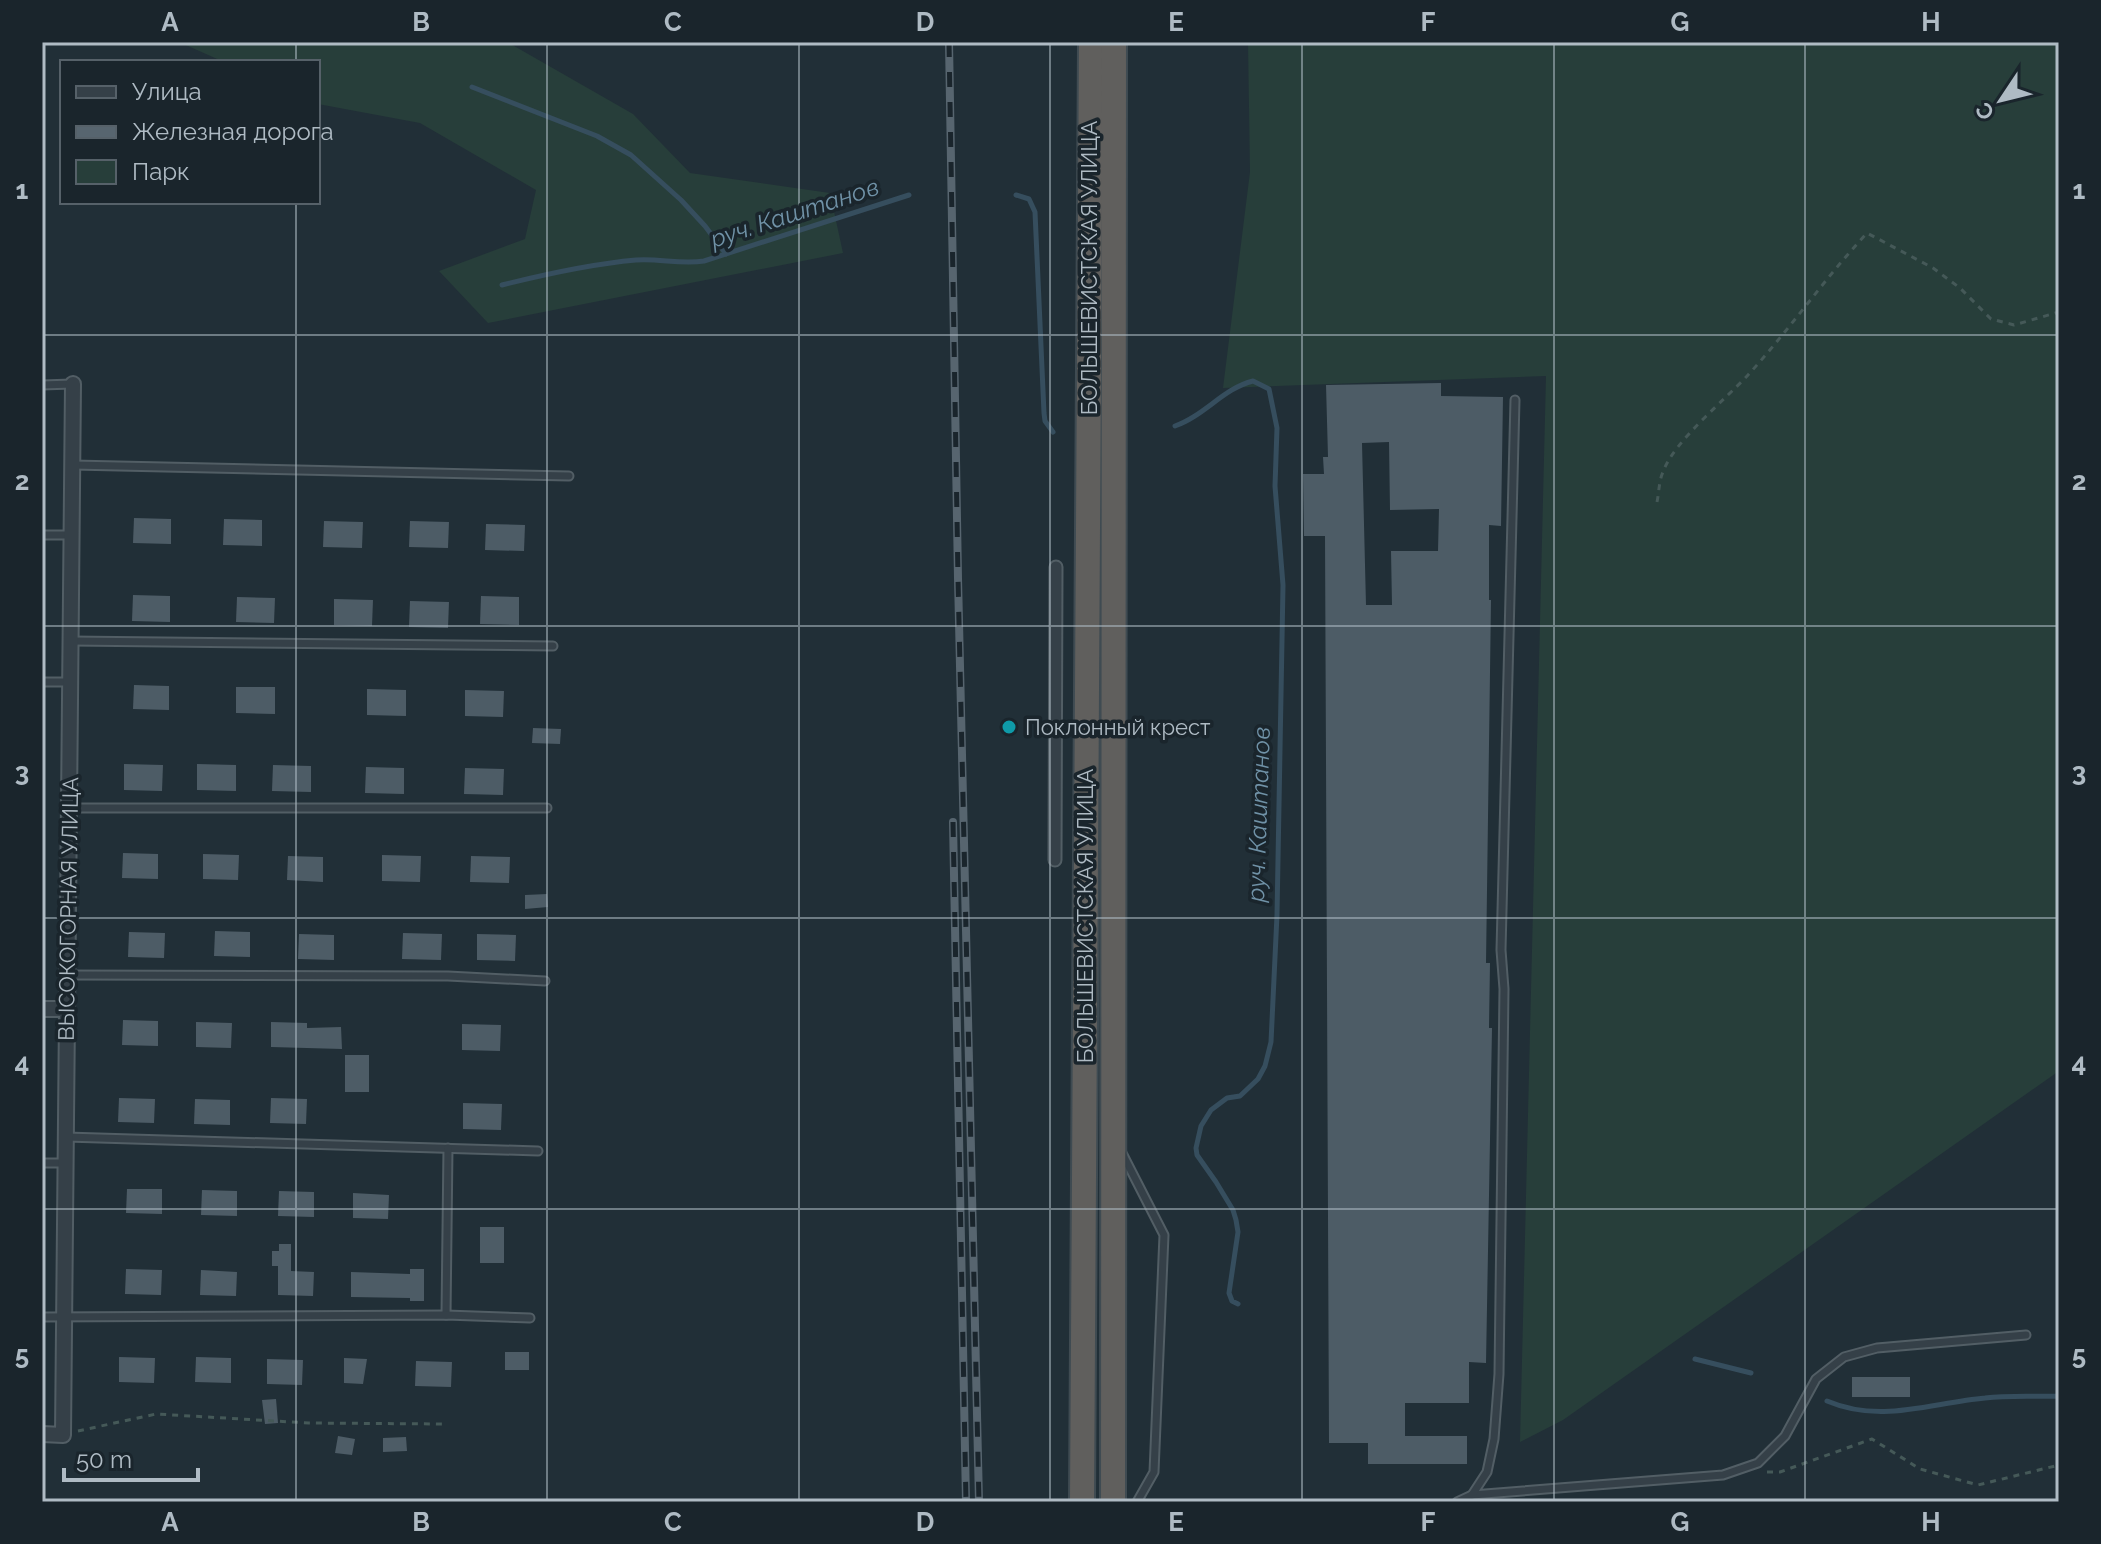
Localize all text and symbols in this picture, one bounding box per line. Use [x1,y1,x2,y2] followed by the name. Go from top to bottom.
[161,7,179,37] text: A
[412,7,430,37] text: B
[664,7,682,37] text: C
[916,7,934,37] text: D
[1168,7,1184,37] text: E
[1421,7,1436,37] text: F
[1671,7,1689,37] text: G
[1921,7,1941,37] text: H
[60,60,320,204] legend
[1961,60,2041,140] north arrow
[132,77,202,106] text: Улица
[1970,98,2000,125] text: С
[132,117,333,146] text: Железная дорога
[1076,121,1102,415] street label: БОЛЬШЕВИСТСКАЯ УЛИЦА
[132,157,190,186] text: Парк
[706,172,883,254] water label: руч. Каштанов
[16,175,29,205] text: 1
[2073,175,2086,205] text: 1
[15,466,29,496] text: 2
[2072,466,2086,496] text: 2
[1025,714,1211,740] place label: Поклонный крест
[1000,718,1018,736] marker: Поклонный крест
[1241,726,1276,903] water label: руч. Каштанов
[15,757,29,787] text: 3
[2072,757,2086,787] text: 3
[1072,769,1098,1063] street label: БОЛЬШЕВИСТСКАЯ УЛИЦА
[53,777,83,1041] street label: ВЫСОКОГОРНАЯ УЛИЦА
[15,1048,29,1078] text: 4
[2072,1048,2086,1078] text: 4
[15,1340,29,1370] text: 5
[2072,1340,2086,1370] text: 5
[64,1432,198,1482] scale bar
[76,1445,132,1474] text: 50 m
[161,1507,179,1537] text: A
[412,1507,430,1537] text: B
[664,1507,682,1537] text: C
[916,1507,934,1537] text: D
[1168,1507,1184,1537] text: E
[1421,1507,1436,1537] text: F
[1671,1507,1689,1537] text: G
[1921,1507,1941,1537] text: H

